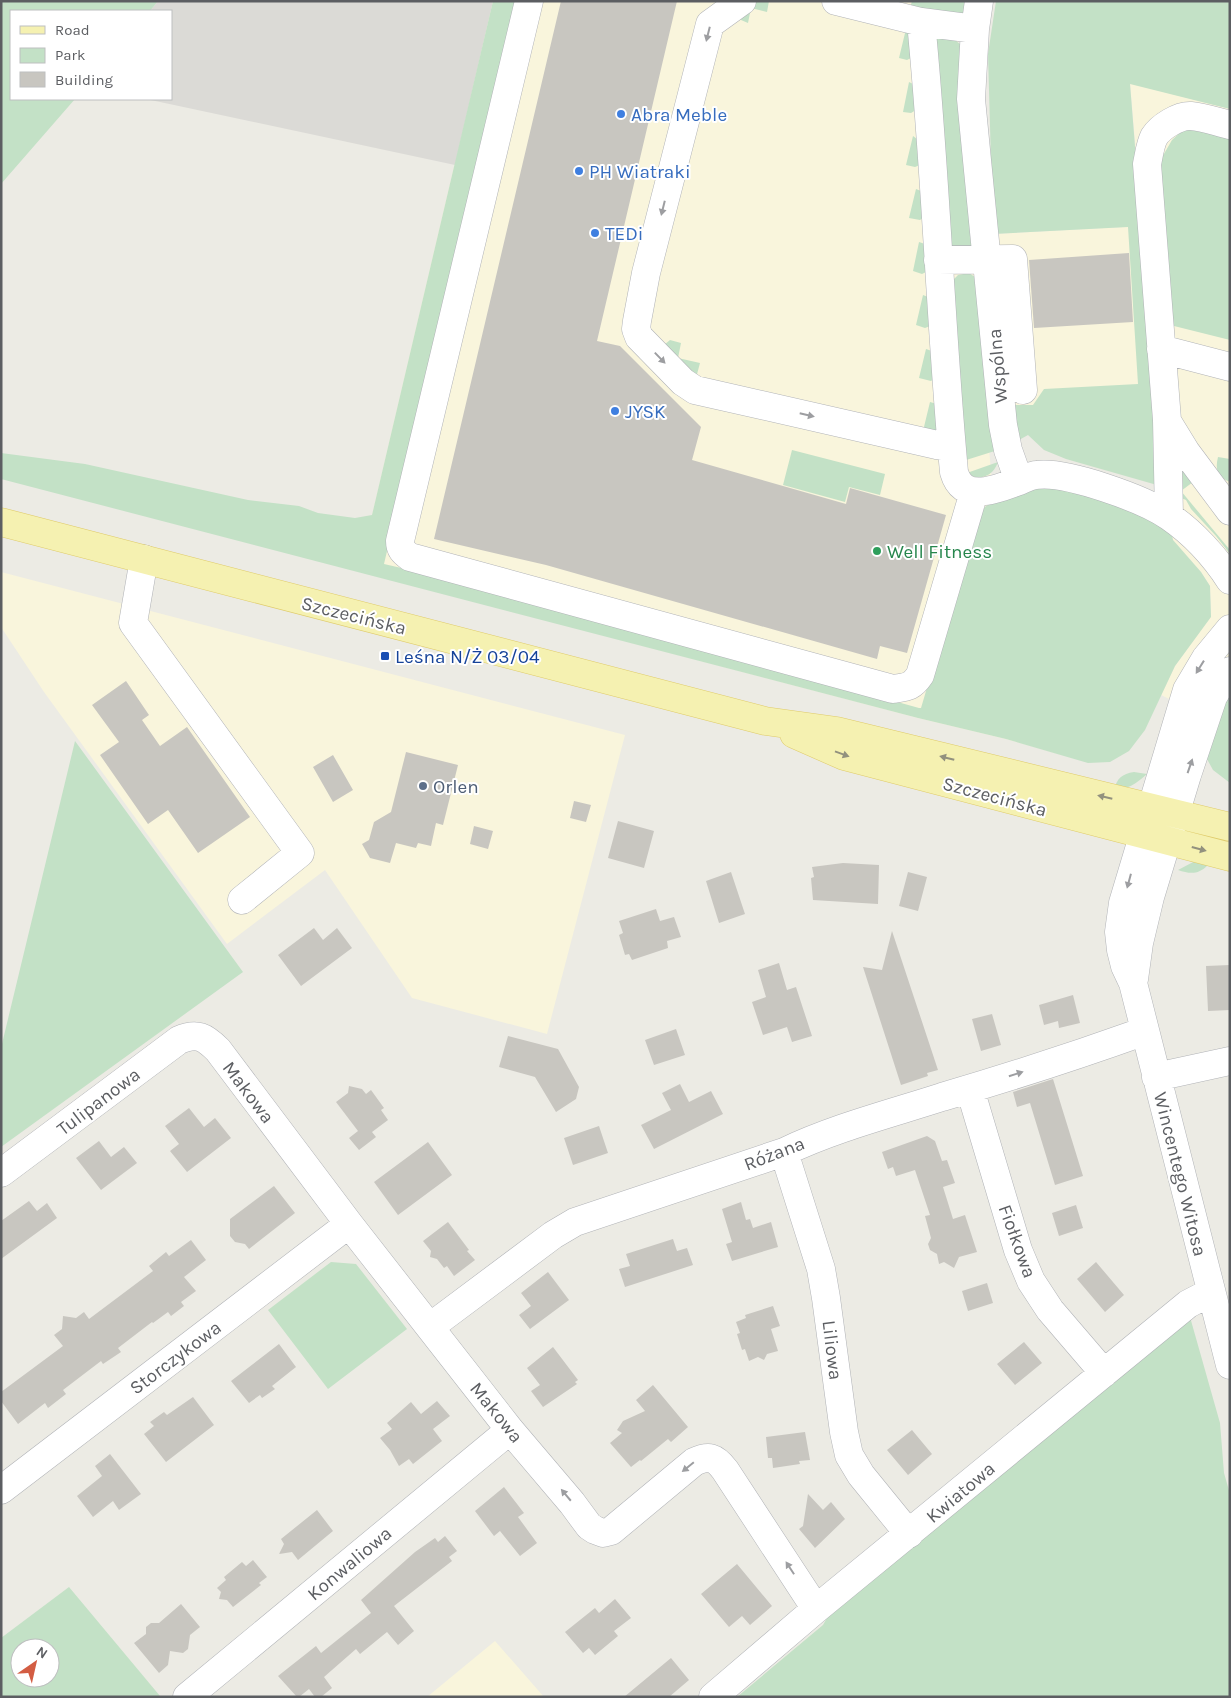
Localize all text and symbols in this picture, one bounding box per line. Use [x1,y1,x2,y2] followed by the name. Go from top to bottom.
[10,10,172,100] legend
[55,21,90,39] text: Road
[704,26,712,41] one-way arrow
[55,46,85,64] text: Park
[55,71,113,89] text: Building
[631,104,727,126] place label: Abra Meble
[615,108,627,120] marker: Abra Meble
[589,161,691,183] place label: PH Wiatraki
[573,165,585,177] marker: PH Wiatraki
[659,201,667,216] one-way arrow
[605,223,643,245] place label: TEDi
[589,227,601,239] marker: TEDi
[984,328,1012,404] street label: Wspólna
[654,352,666,364] one-way arrow
[625,401,666,423] place label: JYSK
[609,405,621,417] marker: JYSK
[800,411,815,419] one-way arrow
[887,541,992,563] place label: Well Fitness
[871,545,883,557] marker: Well Fitness
[299,592,408,640] street label: Szczecińska
[395,646,540,668] place label: Leśna N/Ż 03/04
[379,650,391,662] marker: Leśna N/Ż 03/04
[1195,661,1204,674] one-way arrow
[835,750,850,758] one-way arrow
[940,754,955,762] one-way arrow
[1186,758,1194,773] one-way arrow
[940,772,1049,821] street label: Szczecińska
[433,776,479,798] place label: Orlen
[417,780,429,792] marker: Orlen
[1097,793,1112,801] one-way arrow
[1191,845,1206,853] one-way arrow
[1125,874,1133,889] one-way arrow
[218,1057,279,1128] street label: Makowa
[53,1063,144,1140] street label: Tulipanowa
[1009,1069,1024,1077] one-way arrow
[1149,1090,1211,1259] street label: Wincentego Witosa
[741,1132,808,1176] street label: Różana
[994,1202,1041,1281] street label: Fiołkowa
[126,1316,226,1399] street label: Storczykowa
[817,1319,847,1381] street label: Liliowa
[465,1378,527,1447] street label: Makowa
[922,1458,1000,1528] street label: Kwiatowa
[682,1462,695,1473] one-way arrow
[560,1489,571,1502] one-way arrow
[303,1522,396,1605] street label: Konwaliowa
[785,1562,794,1575] one-way arrow
[10,1638,60,1688] north arrow
[33,1643,51,1662] text: N

